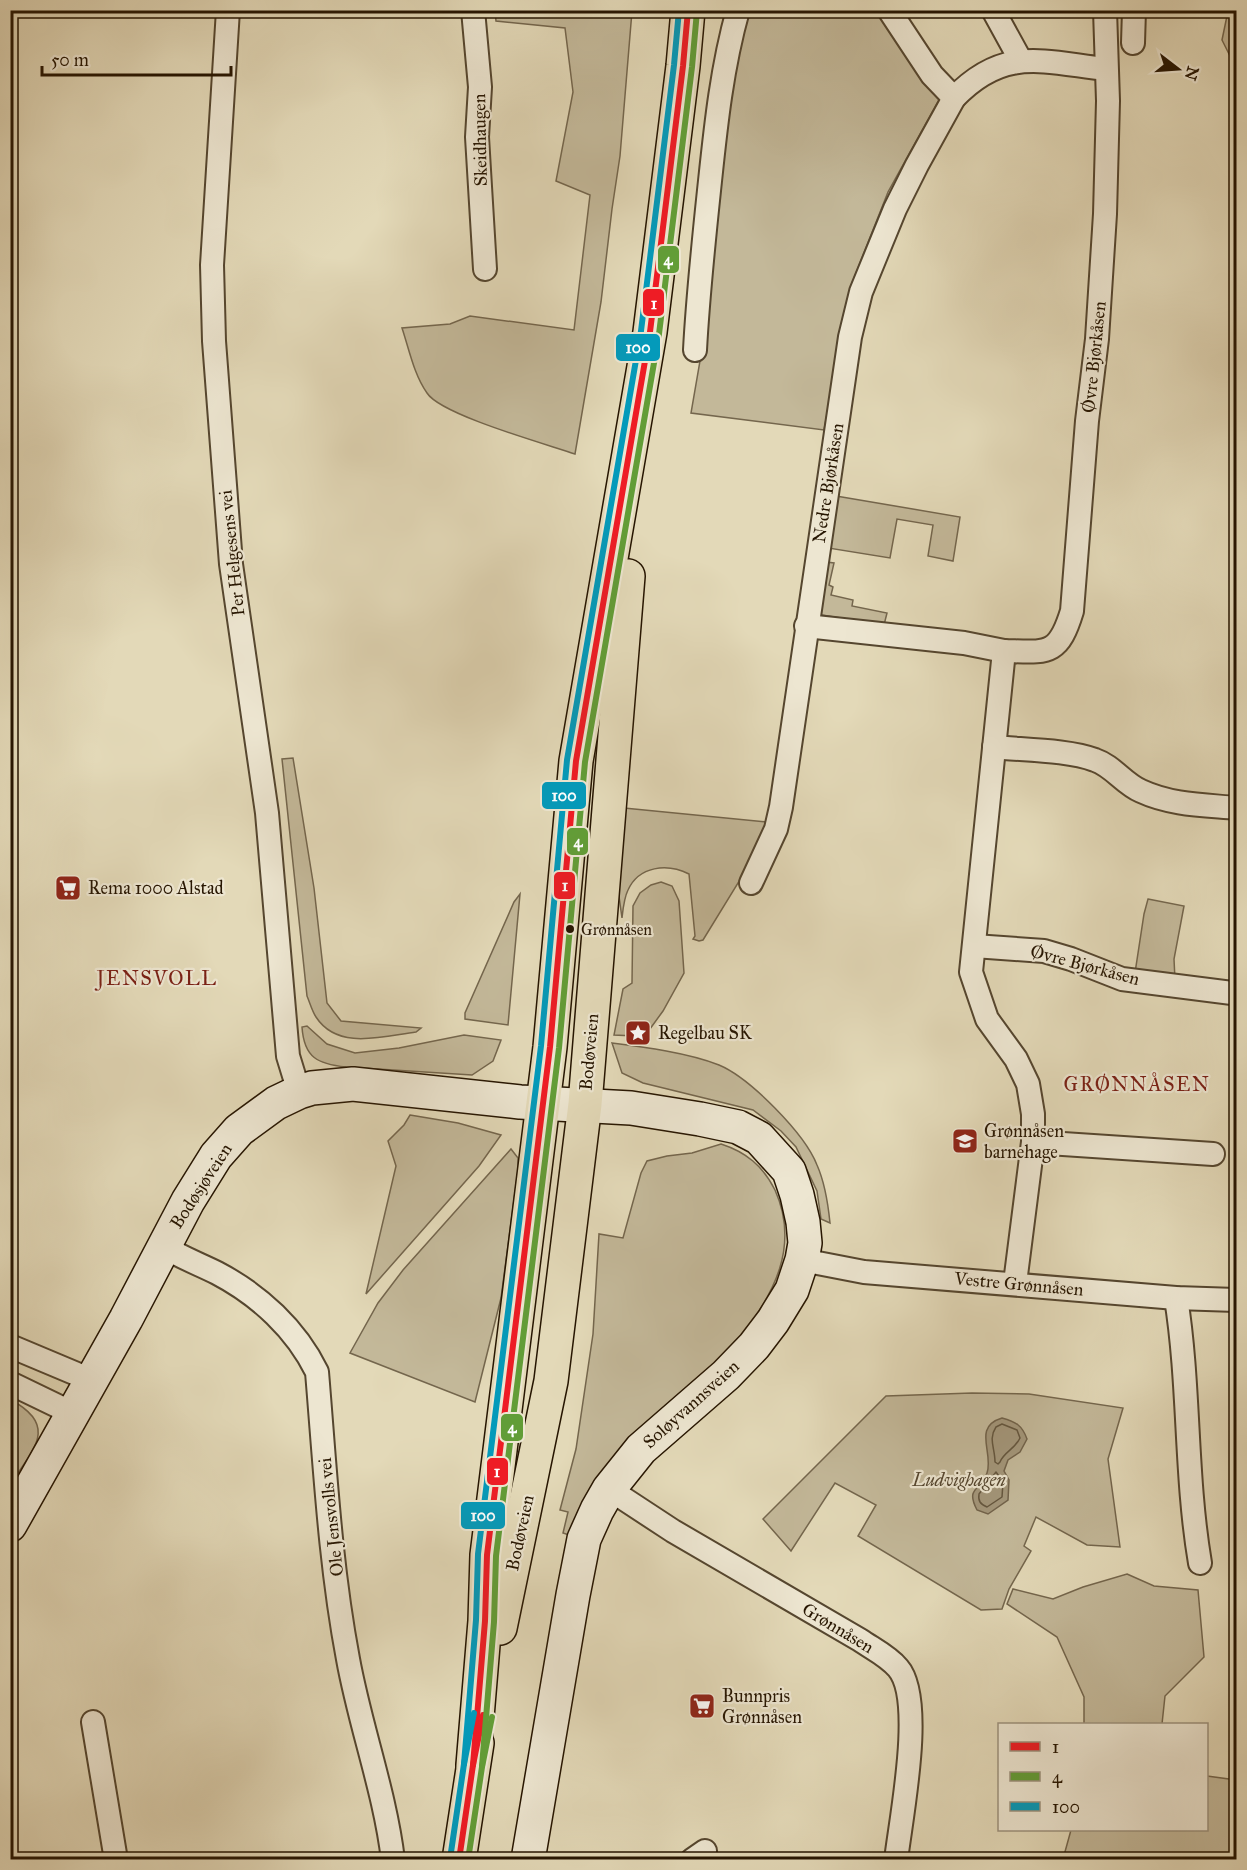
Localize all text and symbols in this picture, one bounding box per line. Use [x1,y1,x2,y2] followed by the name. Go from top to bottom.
[42,39,231,77] scale bar
[1148,39,1208,99] north arrow
[51,49,89,71] text: 50 m
[1181,64,1203,83] text: N
[468,93,493,187] street label: Skeidhaugen
[657,245,680,274] line badge: 4
[664,250,674,270] text: 4
[642,288,665,317] line badge: 1
[651,294,658,313] text: 1
[1077,300,1111,414] street label: Øvre Bjørkåsen
[615,333,661,362] line badge: 100
[626,338,650,357] text: 100
[808,421,848,545] street label: Nedre Bjørkåsen
[214,489,251,617] street label: Per Helgesens vei
[541,781,587,810] line badge: 100
[552,786,576,805] text: 100
[566,827,589,856] line badge: 4
[574,832,584,852] text: 4
[553,871,576,900] line badge: 1
[53,873,83,903] supermarket icon: Rema 1000 Alstad
[562,876,569,895] text: 1
[88,877,224,899] place label: Rema 1000 Alstad
[581,920,652,939] place label: Grønnåsen
[564,923,576,935] marker: Grønnåsen
[1028,940,1142,990] street label: Øvre Bjørkåsen
[95,966,217,991] district label: JENSVOLL
[575,1012,603,1091] street label: Bodøveien
[623,1018,653,1048] place icon: Regelbau SK
[658,1022,753,1045] place label: Regelbau SK
[1064,1072,1210,1096] district label: GRØNNÅSEN
[984,1120,1064,1164] place label: Grønnåsen barnehage
[950,1126,980,1156] school or university icon: Grønnåsen barnehage
[165,1139,237,1233] street label: Bodøsjøveien
[953,1267,1085,1301] street label: Vestre Grønnåsen
[638,1355,744,1453] street label: Soløyvannsveien
[500,1413,524,1442] line badge: 4
[508,1418,518,1438] text: 4
[314,1456,349,1577] street label: Ole Jensvolls vei
[486,1457,509,1486] line badge: 1
[494,1462,501,1481] text: 1
[911,1469,1006,1491] park label: Ludvighagen
[501,1493,539,1573] street label: Bodøveien
[460,1501,506,1530] line badge: 100
[471,1506,495,1525] text: 100
[798,1598,878,1658] street label: Grønnåsen
[722,1685,802,1728] place label: Bunnpris Grønnåsen
[687,1691,717,1721] supermarket icon: Bunnpris Grønnåsen
[998,1723,1208,1831] legend
[1052,1736,1059,1758] text: 1
[1052,1766,1063,1788] text: 4
[1052,1796,1080,1818] text: 100

